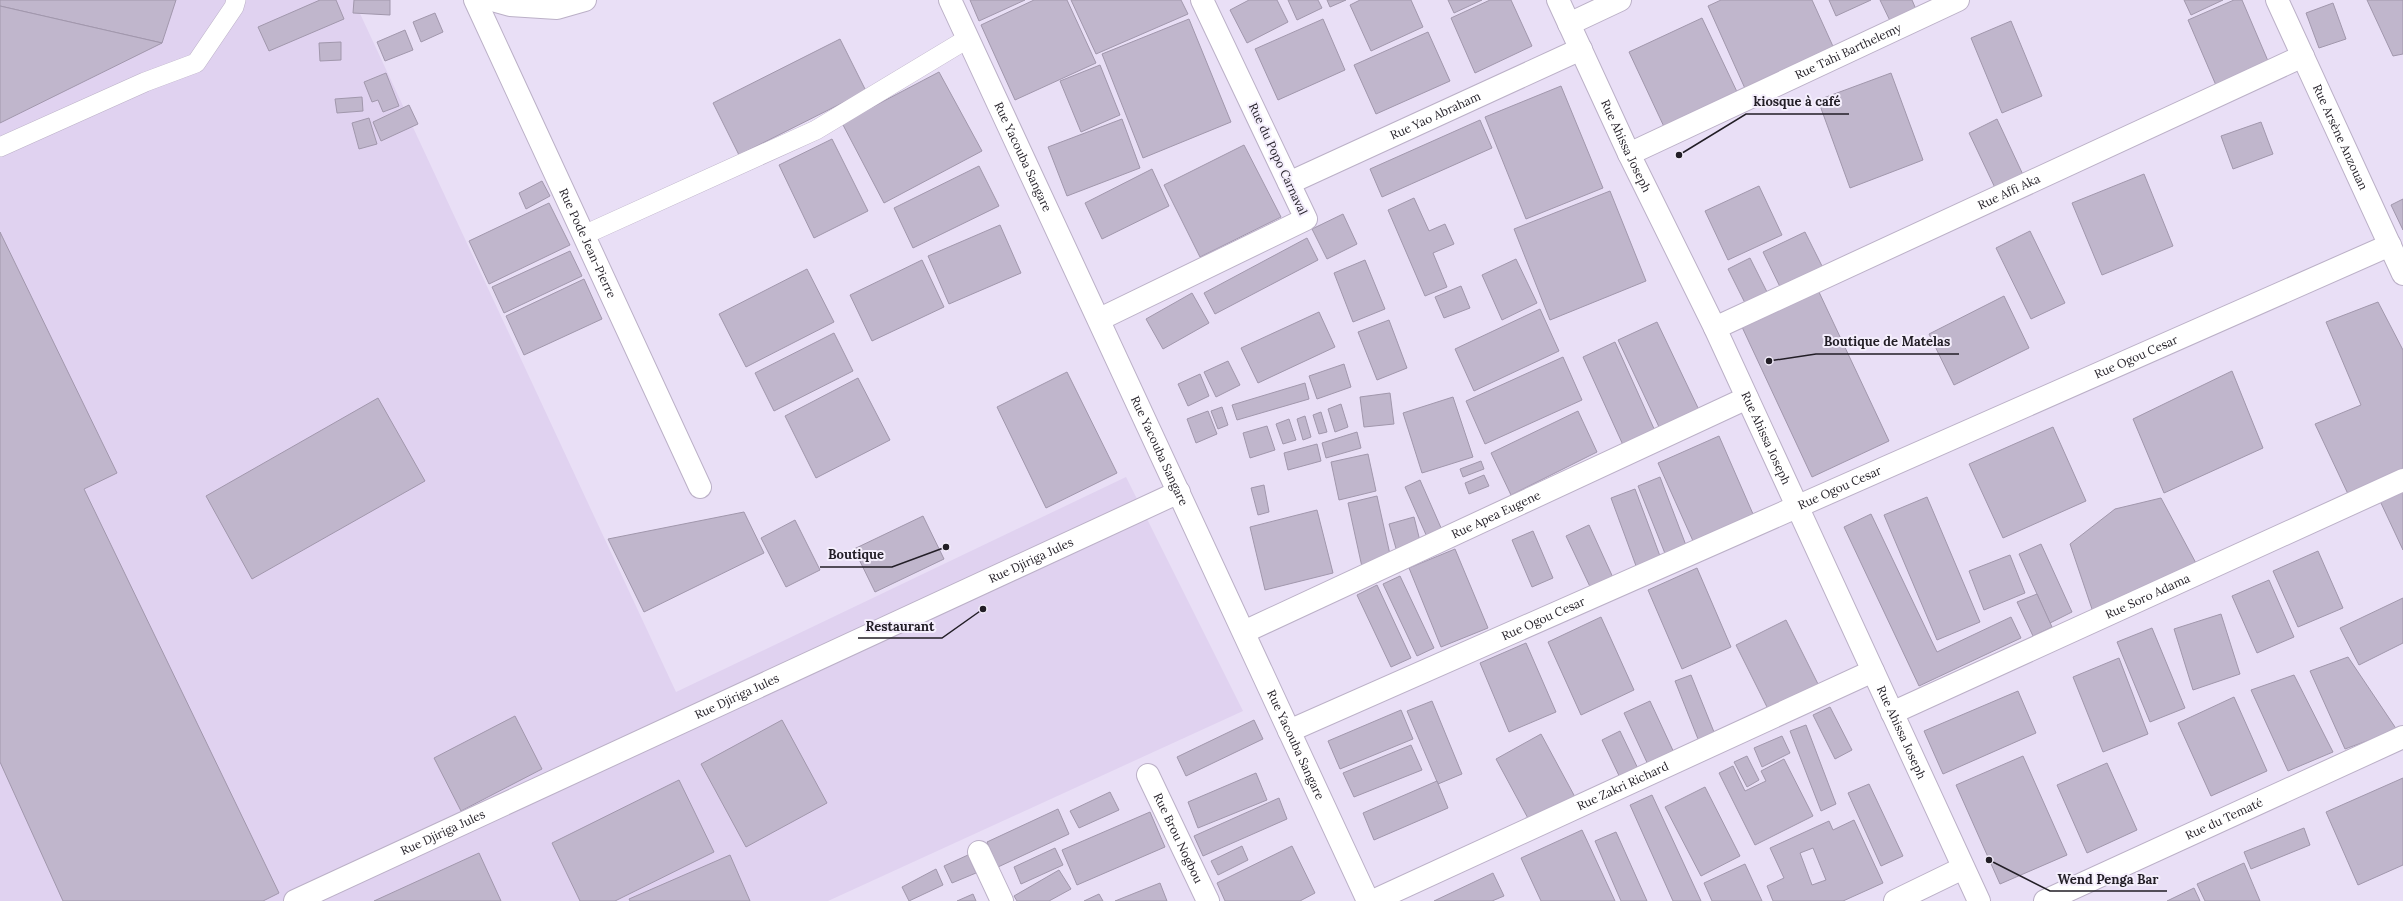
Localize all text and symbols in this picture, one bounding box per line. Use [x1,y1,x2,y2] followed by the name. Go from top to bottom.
[1792,19,1904,82] street label: Rue Tahi Barthelemy
[2310,82,2371,192] street label: Rue Arsène Anzouan
[1388,88,1483,143] street label: Rue Yao Abraham
[1746,89,1849,114] callout: kiosque à café
[1753,93,1841,110] text: kiosque à café
[1598,97,1655,195] street label: Rue Ahissa Joseph
[991,99,1055,214] street label: Rue Yacouba Sangare
[1246,100,1311,217] street label: Rue du Popo Carnaval
[1975,171,2042,212] street label: Rue Affi Aka
[556,186,620,301] street label: Rue Pode Jean-Pierre
[1816,329,1959,354] callout: Boutique de Matelas
[2092,331,2181,382] street label: Rue Ogou Cesar
[1824,333,1950,350] text: Boutique de Matelas
[1738,389,1794,487] street label: Rue Ahissa Joseph
[1128,393,1192,508] street label: Rue Yacouba Sangare
[1795,462,1884,512] street label: Rue Ogou Cesar
[1449,487,1543,541] street label: Rue Apea Eugene
[986,534,1076,586] street label: Rue Djiriga Jules
[820,542,892,567] callout: Boutique
[828,546,884,563] text: Boutique
[2103,570,2192,622] street label: Rue Soro Adama
[1499,593,1588,643] street label: Rue Ogou Cesar
[858,613,942,638] callout: Restaurant
[866,618,935,635] text: Restaurant
[692,670,782,722] street label: Rue Djiriga Jules
[1874,683,1930,781] street label: Rue Ahissa Joseph
[1264,687,1328,802] street label: Rue Yacouba Sangare
[1574,758,1671,813] street label: Rue Zakri Richard
[1151,790,1206,886] street label: Rue Brou Nogbou
[2183,794,2265,843] street label: Rue du Tematé
[398,806,488,858] street label: Rue Djiriga Jules
[2050,866,2167,891] callout: Wend Penga Bar
[2057,871,2159,888] text: Wend Penga Bar

